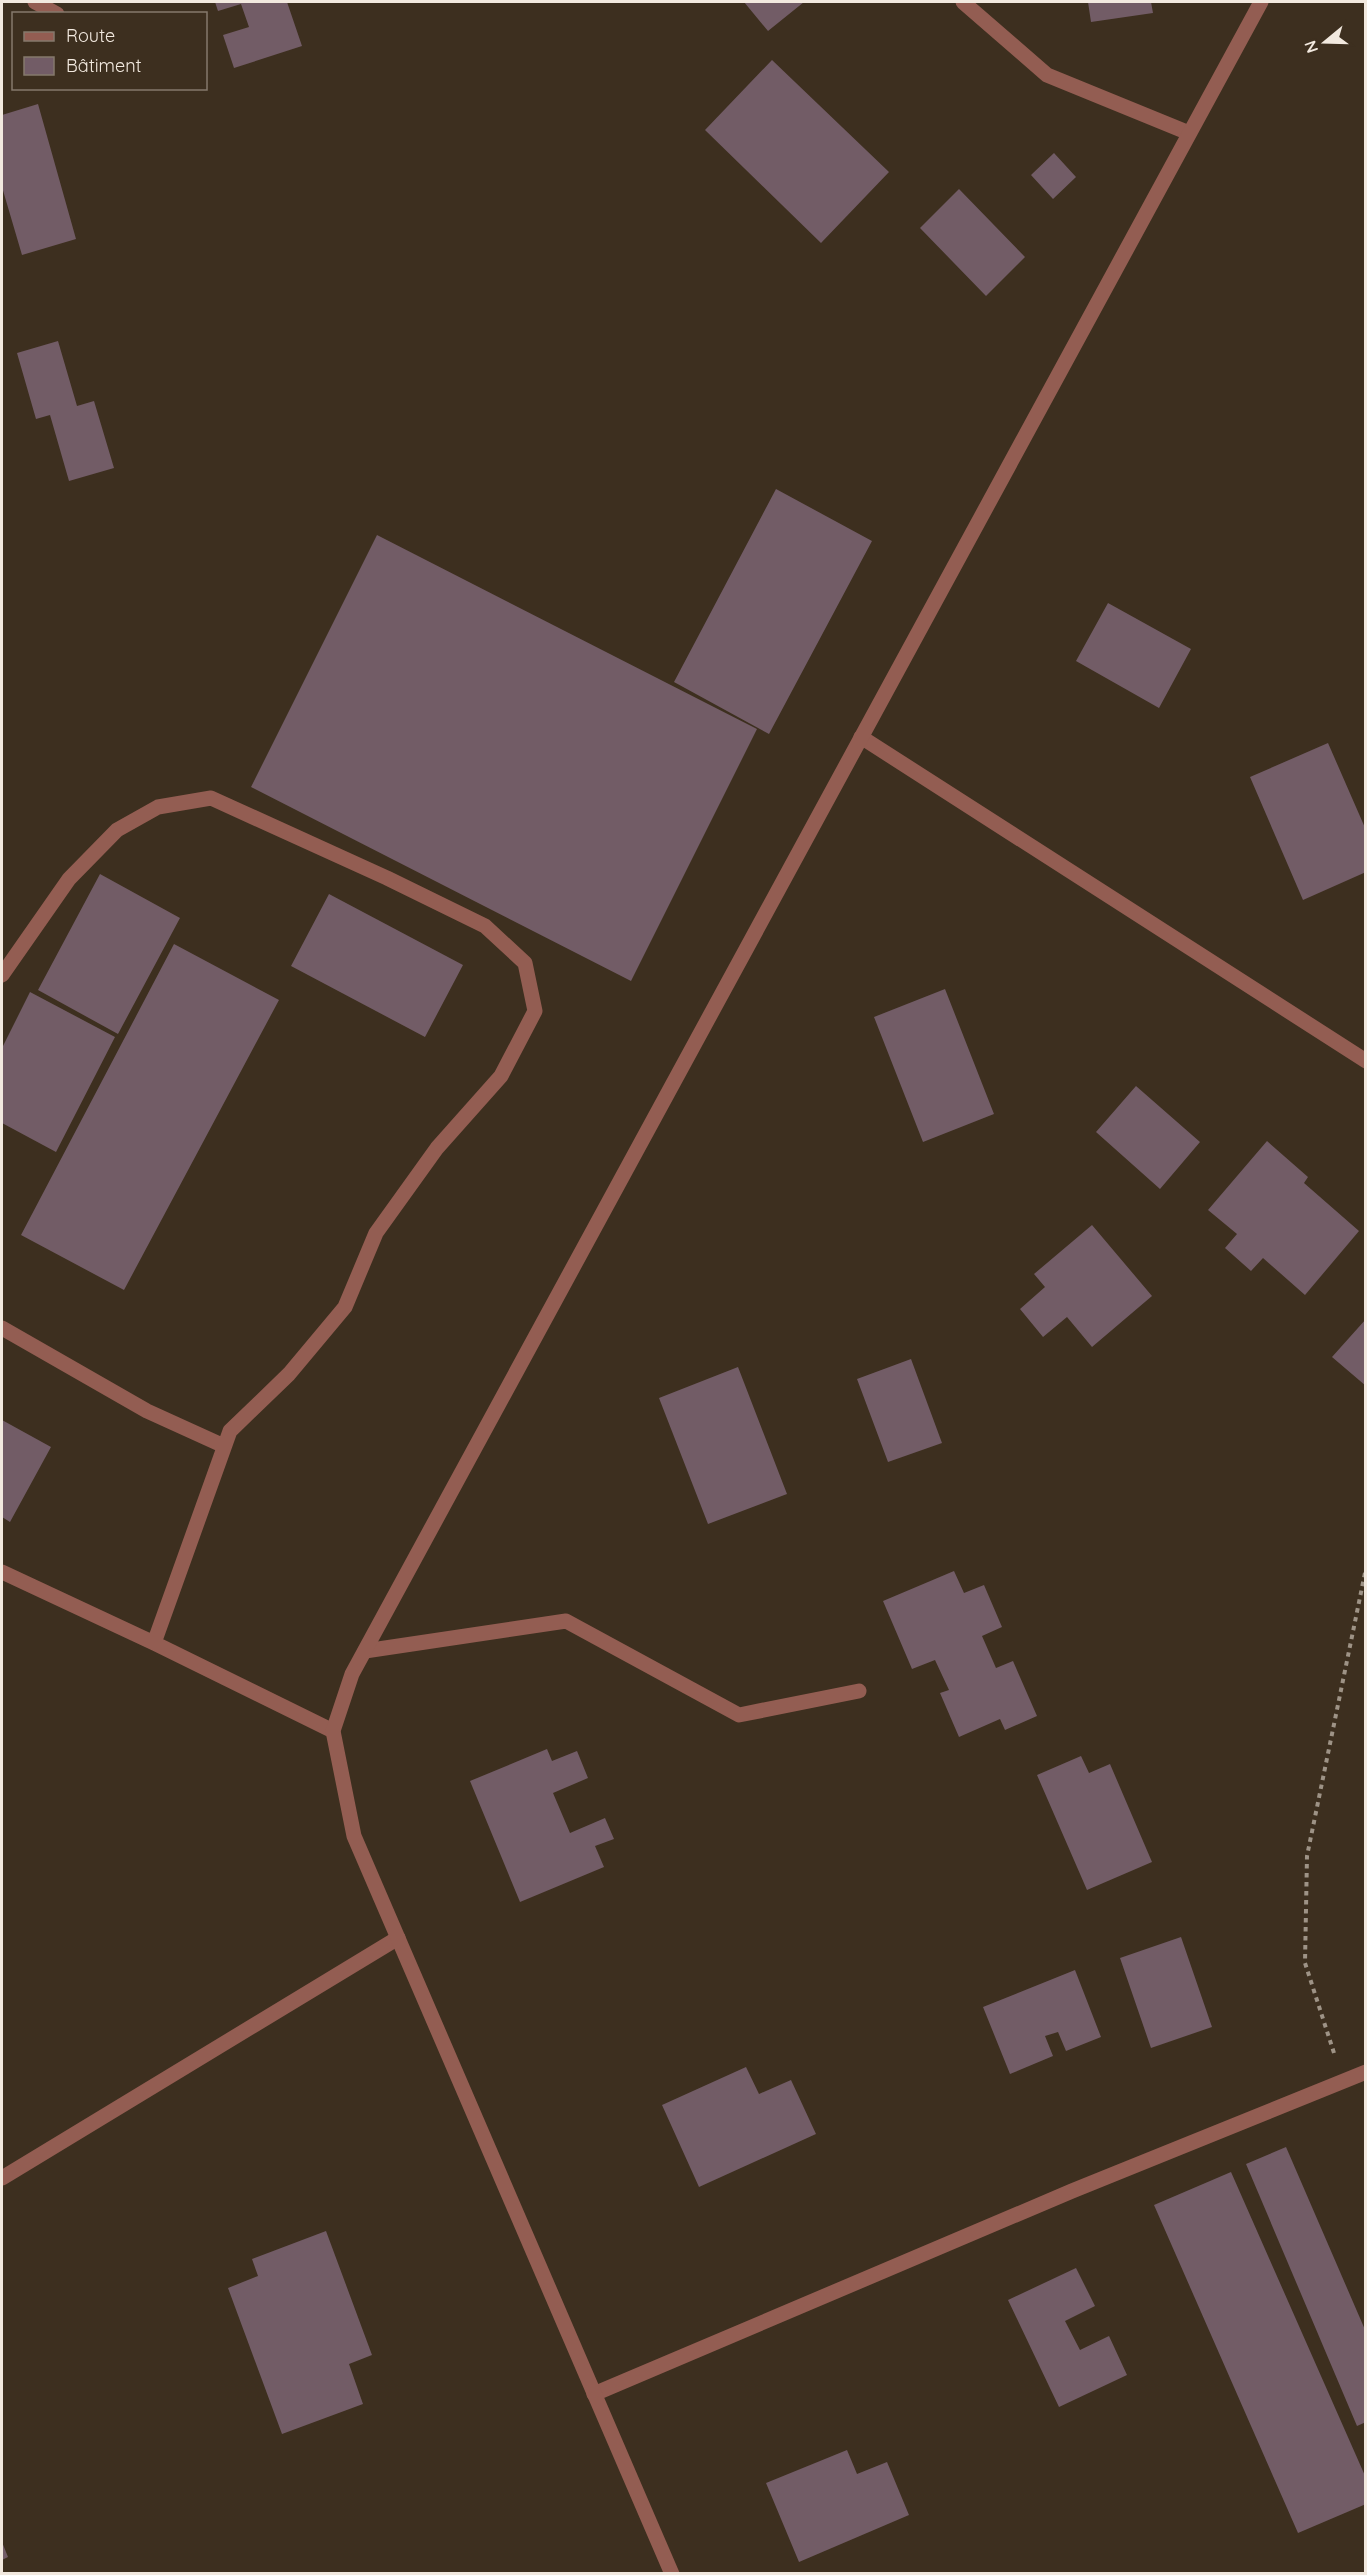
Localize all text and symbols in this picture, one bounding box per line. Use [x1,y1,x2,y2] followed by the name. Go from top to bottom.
[12,12,207,90] legend
[1295,12,1355,72] north arrow
[66,24,115,47] text: Route
[1299,38,1322,56] text: N
[66,54,142,77] text: Bâtiment

